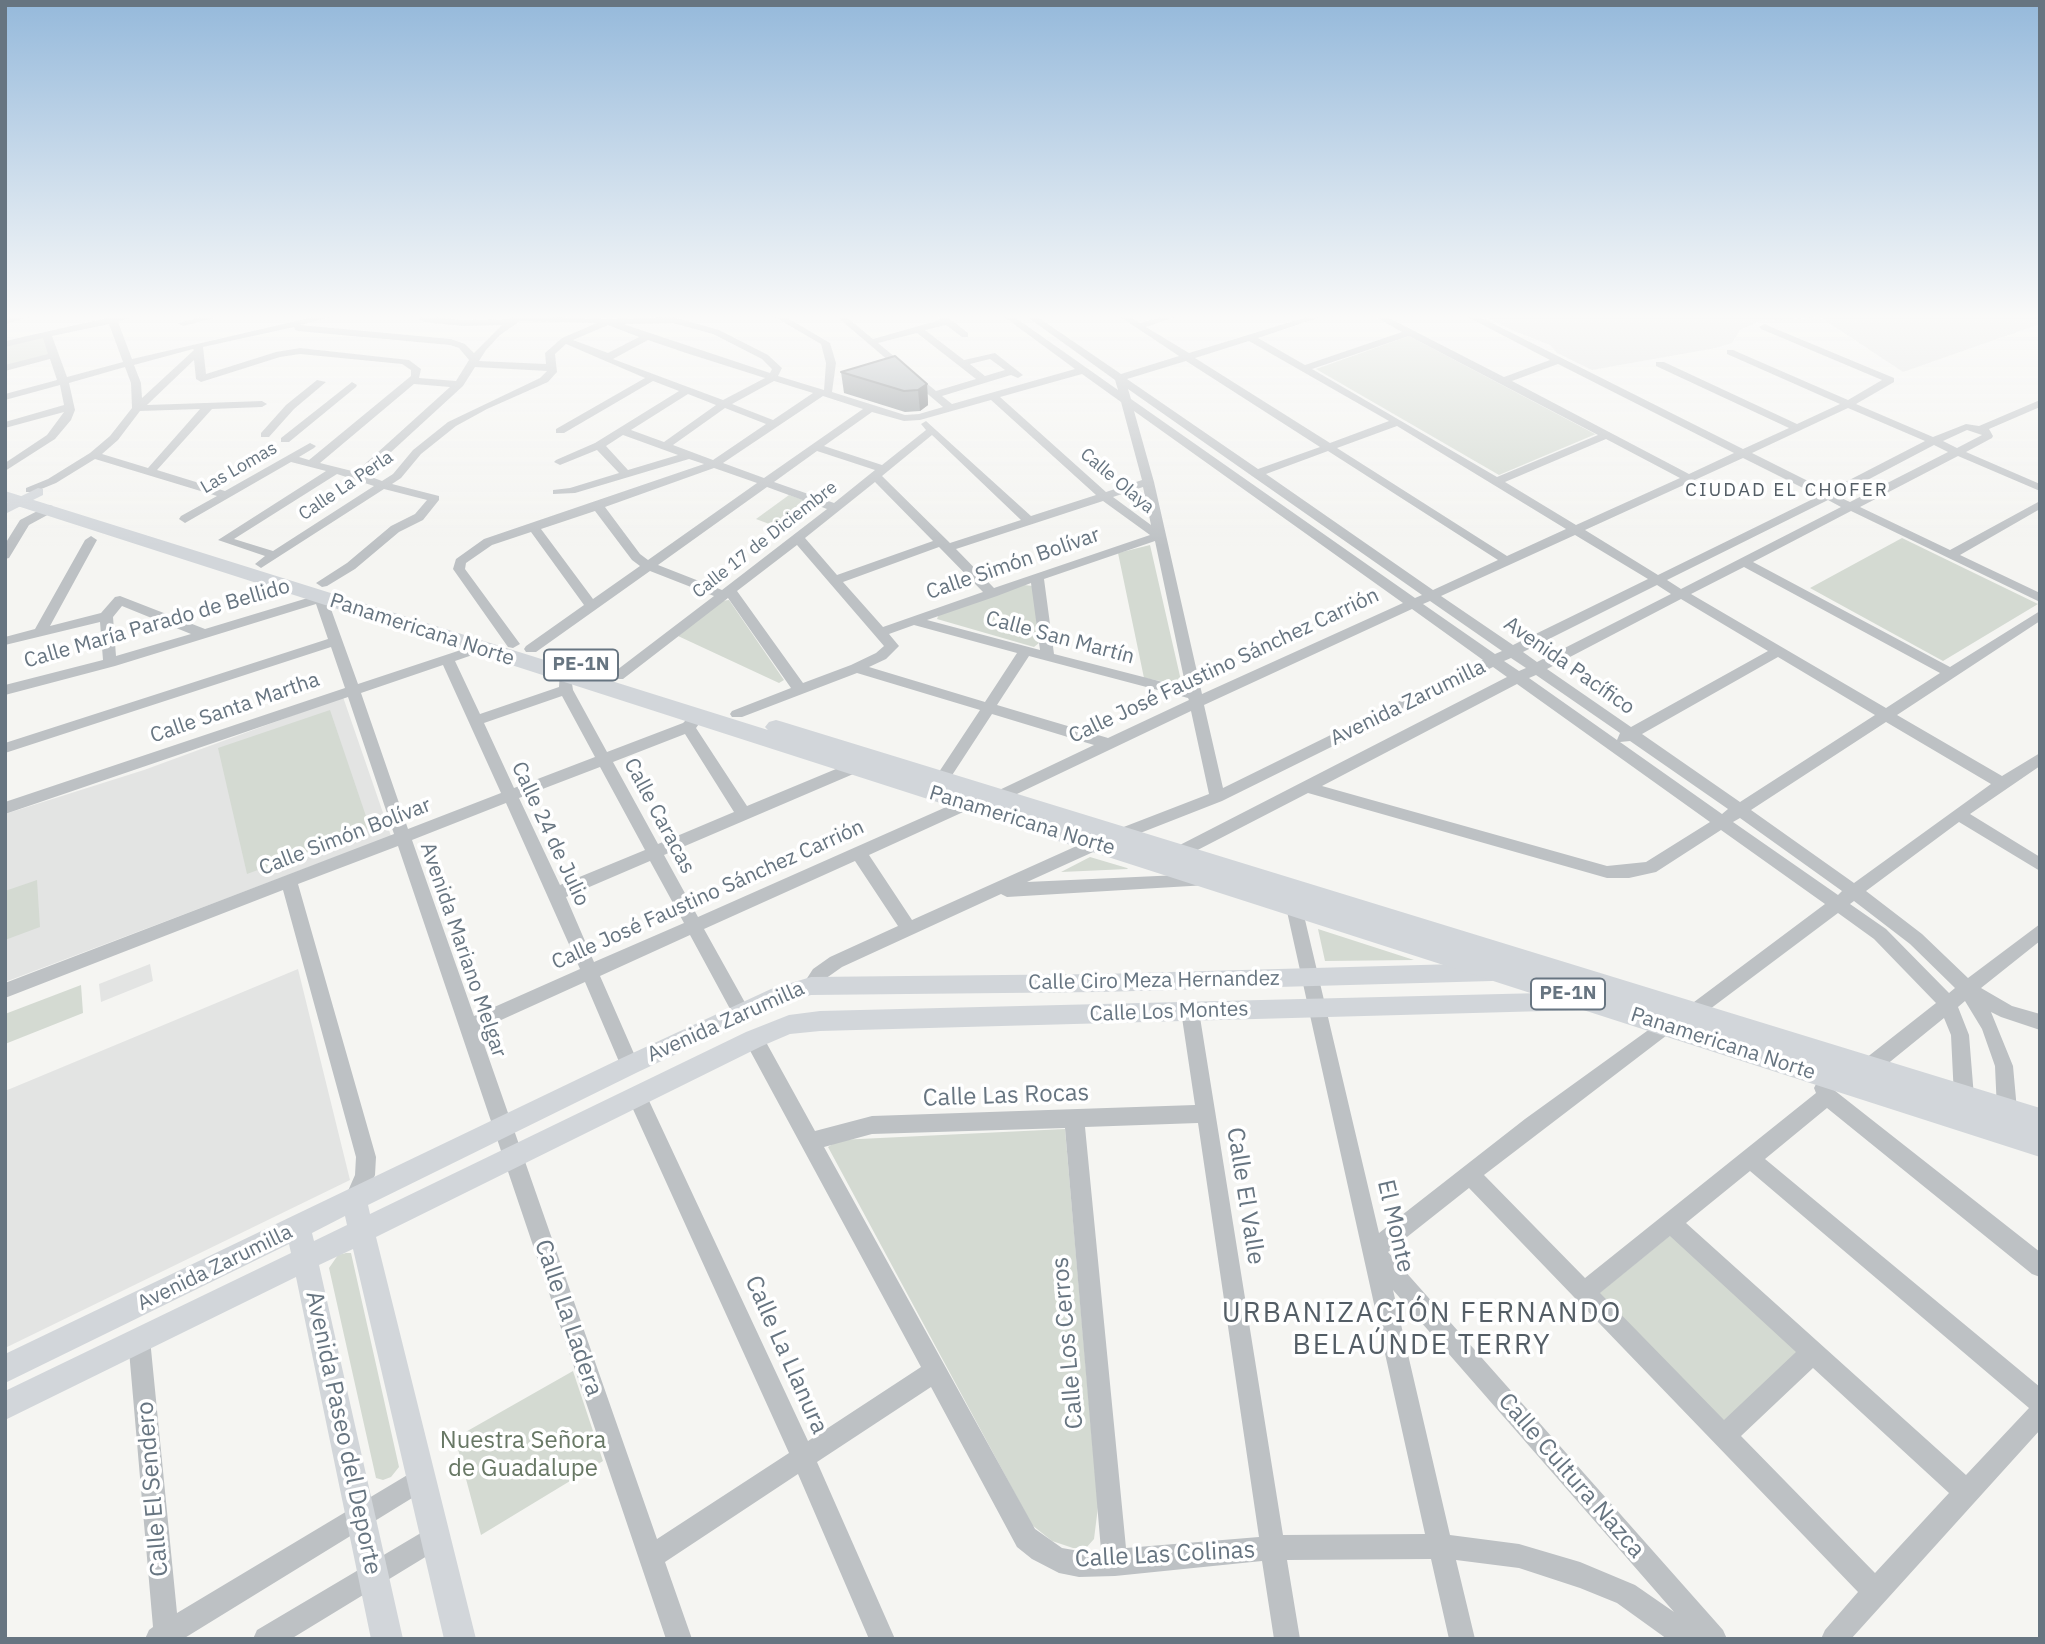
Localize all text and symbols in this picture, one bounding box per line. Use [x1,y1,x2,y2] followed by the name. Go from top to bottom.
[197,437,281,499] street label: Las Lomas
[1076,444,1158,518] street label: Calle Olaya
[295,447,397,525] street label: Calle La Perla
[688,477,842,603] street label: Calle 17 de Diciembre
[1687,480,1887,502] district label: CIUDAD EL CHOFER
[923,522,1103,606] street label: Calle Simón Bolívar
[21,574,293,674] street label: Calle María Parado de Bellido
[1065,583,1383,749] street label: Calle José Faustino Sánchez Carrión
[326,588,518,672] street label: Panamericana Norte
[983,606,1137,670] street label: Calle San Martín
[1499,612,1639,720] street label: Avenida Pacífico
[544,650,618,680] road number: PE-1N
[1326,655,1490,751] street label: Avenida Zarumilla
[147,667,323,749] street label: Calle Santa Martha
[618,754,700,878] street label: Calle Caracas
[506,758,594,910] street label: Calle 24 de Julio
[926,781,1118,861] street label: Panamericana Norte
[256,793,434,881] street label: Calle Simón Bolívar
[548,815,868,975] street label: Calle José Faustino Sánchez Carrión
[414,839,512,1061] street label: Avenida Mariano Melgar
[1028,966,1280,996] street label: Calle Ciro Meza Hernandez
[643,976,809,1068] street label: Avenida Zarumilla
[1531,978,1605,1010] road number: PE-1N
[1089,997,1249,1027] street label: Calle Los Montes
[1627,1002,1819,1086] street label: Panamericana Norte
[922,1079,1090,1113] street label: Calle Las Rocas
[1220,1125,1270,1267] street label: Calle El Valle
[1370,1177,1420,1275] street label: El Monte
[133,1220,297,1316] street label: Avenida Zarumilla
[528,1236,608,1400] street label: Calle La Ladera
[1046,1256,1090,1430] street label: Calle Los Cerros
[738,1271,834,1439] street label: Calle La Llanura
[299,1289,387,1577] street label: Avenida Paseo del Deporte
[1224,1297,1620,1363] district label: URBANIZACIÓN FERNANDO BELAÚNDE TERRY
[1491,1388,1651,1564] street label: Calle Cultura Nazca
[131,1400,175,1578] street label: Calle El Sendero
[440,1427,606,1483] park label: Nuestra Señora de Guadalupe
[1074,1536,1256,1574] street label: Calle Las Colinas

